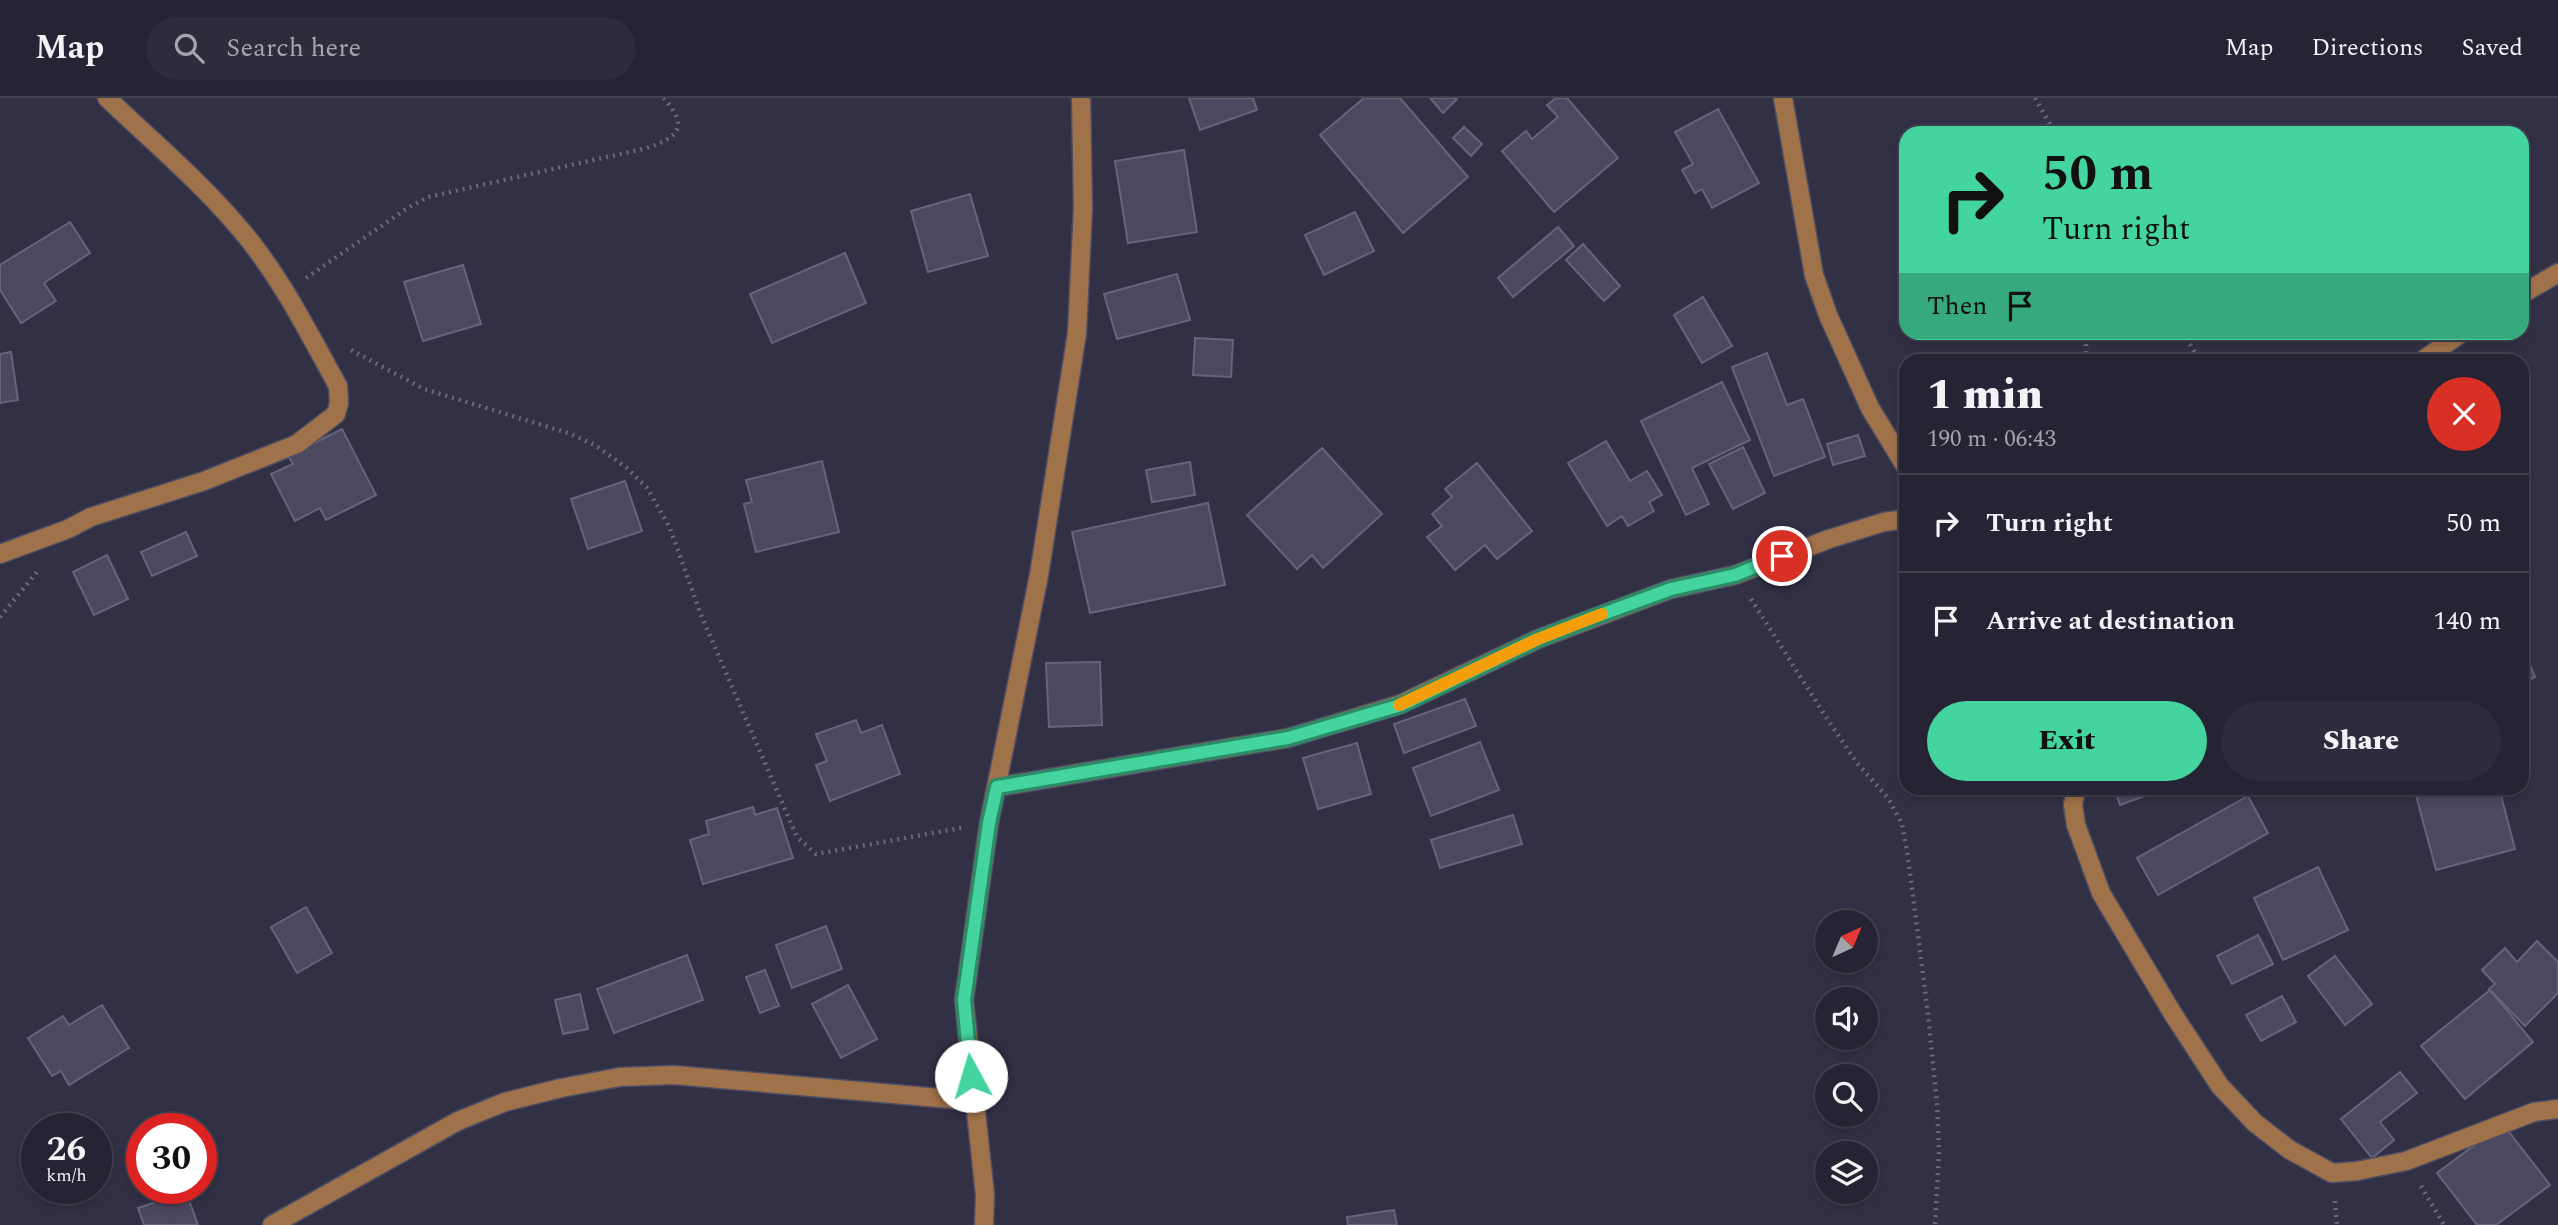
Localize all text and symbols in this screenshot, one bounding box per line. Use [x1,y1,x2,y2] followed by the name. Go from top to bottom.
[146,17,636,80] search box
[35,23,104,73] text: Map
[226,28,361,68] text: Search here
[170,29,208,67] icon: search
[2225,30,2273,66] text: Map
[2311,30,2423,66] text: Directions
[2461,30,2523,66] text: Saved
[2042,137,2153,212] text: 50 m
[1927,154,2018,245] icon: right
[2042,205,2190,254] text: Turn right
[1927,286,1987,326] text: Then
[2001,287,2039,325] icon: arrive
[1927,364,2043,427] text: 1 min
[2427,377,2501,451] button: close
[1927,422,2056,457] text: 190 m · 06:43
[1986,503,2113,543] text: Turn right
[2446,503,2501,543] text: 50 m
[1927,504,1965,542] icon: right
[1752,526,1812,586] pin
[1763,537,1801,575] icon: arrive
[1986,601,2235,641] text: Arrive at destination
[2433,601,2501,641] text: 140 m
[1927,602,1965,640] icon: arrive
[1927,701,2207,781] button: Exit
[2221,701,2501,781] button: Share
[1815,910,1878,973] north arrow
[1815,910,1878,1204] map controls
[1815,987,1878,1050] button: sound
[934,1039,1008,1113] position arrow
[1815,1064,1878,1127] button: search
[126,1113,217,1204] speed limit sign: 30
[47,1123,86,1176] text: 26
[1815,1141,1878,1204] button: layers
[46,1162,87,1189] text: km/h

